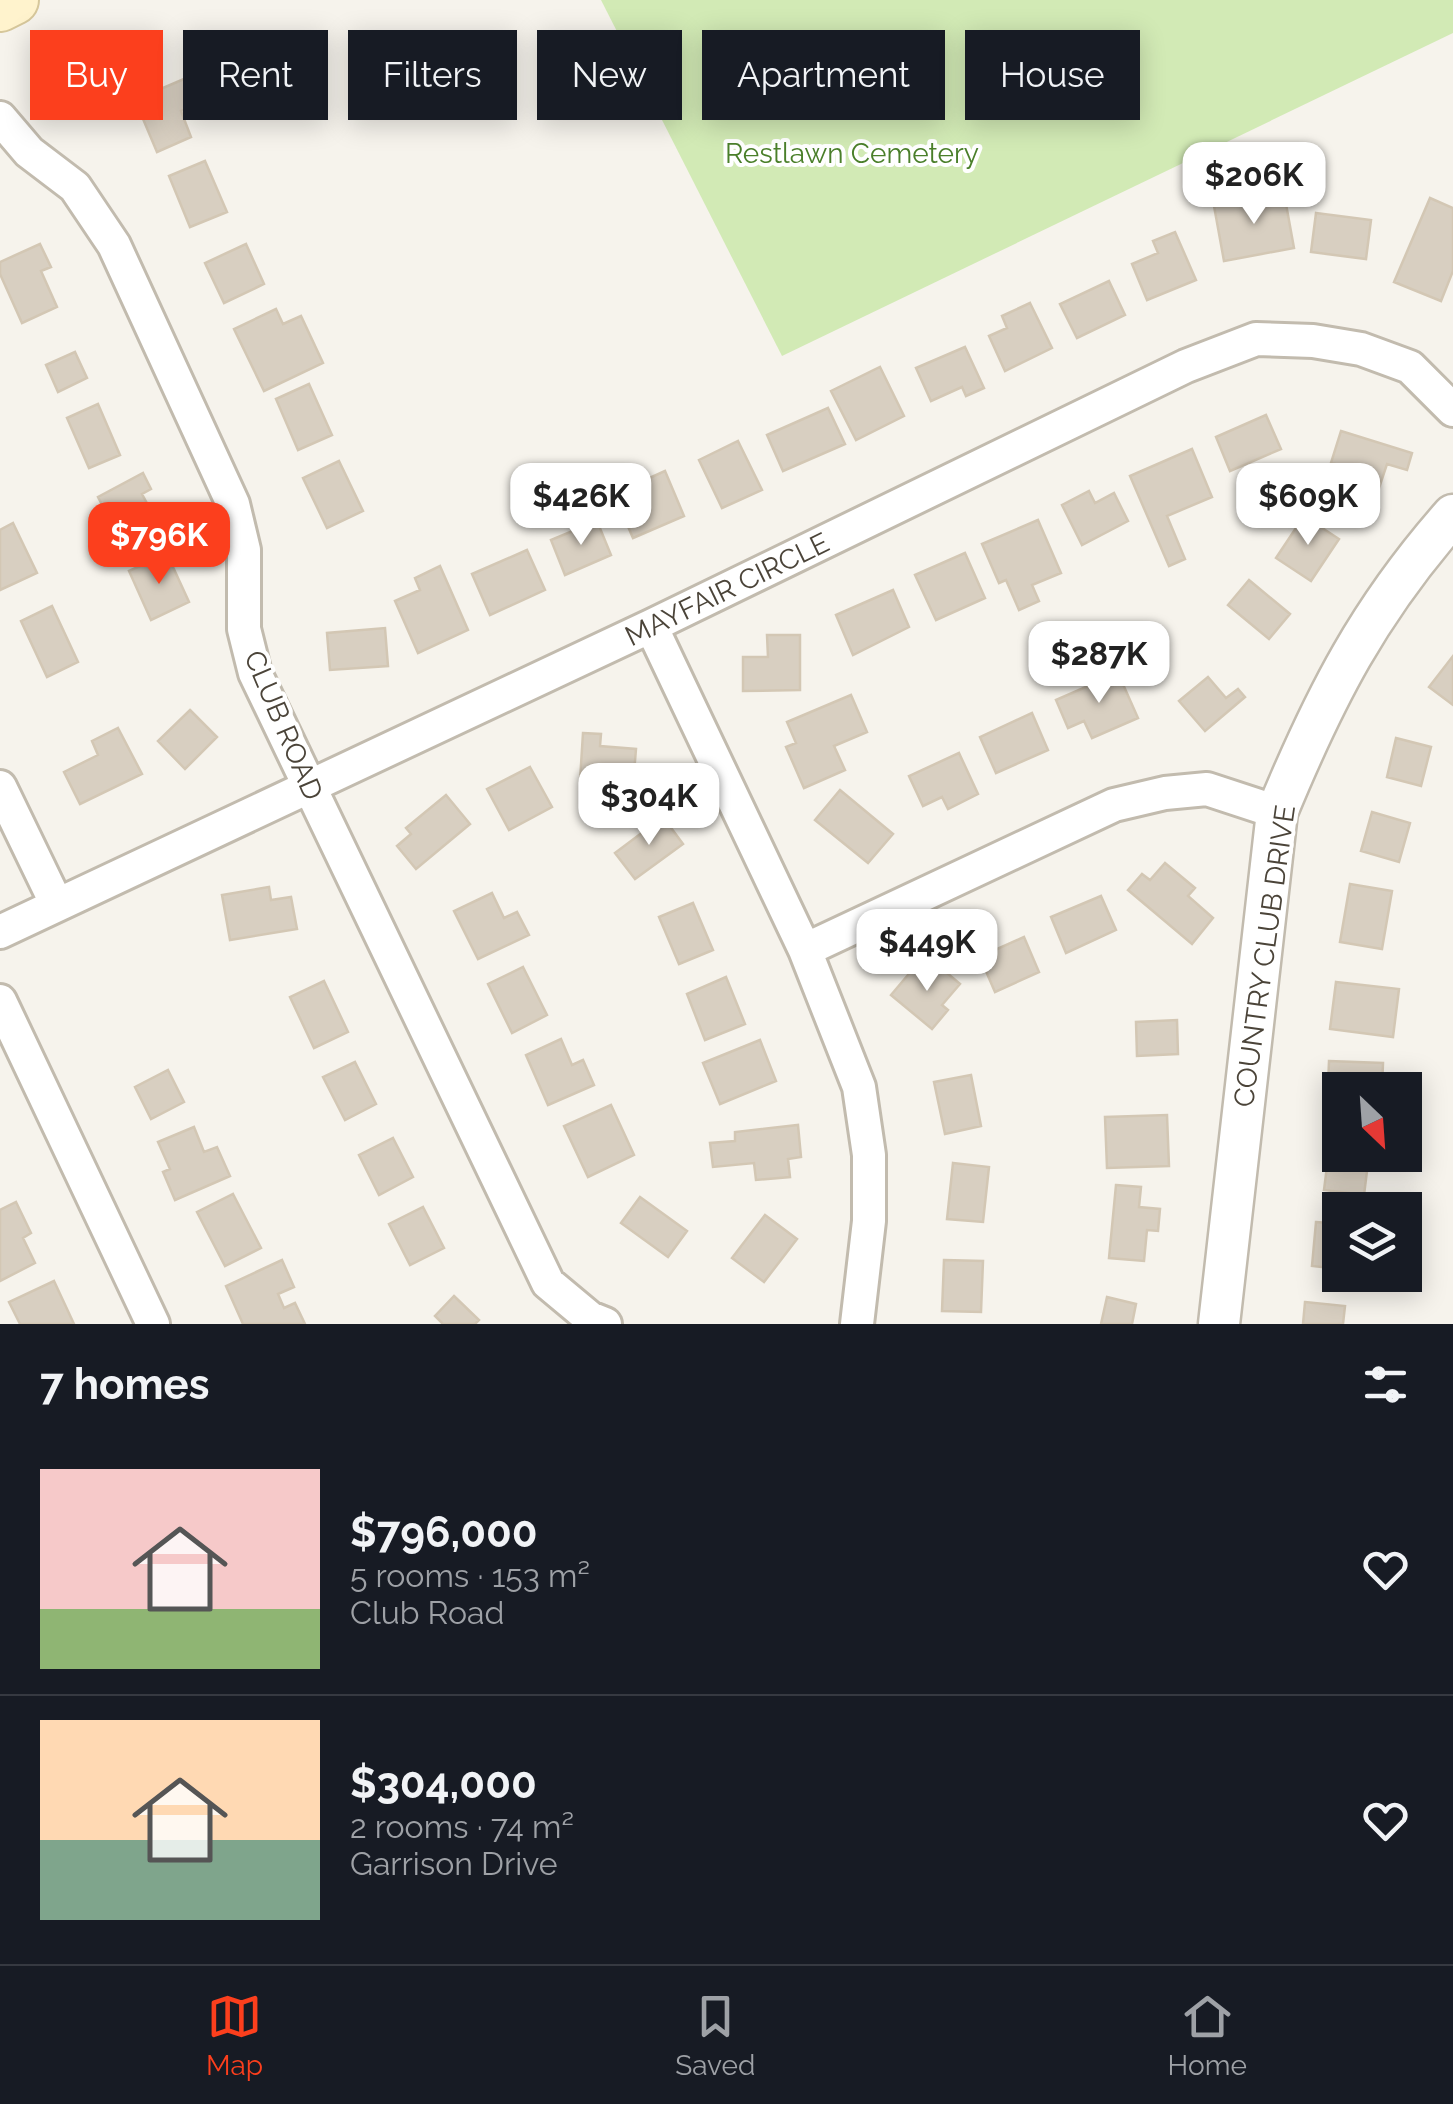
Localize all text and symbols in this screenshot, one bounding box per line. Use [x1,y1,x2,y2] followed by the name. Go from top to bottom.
[30,30,163,120] chip: Buy
[183,30,328,120] chip: Rent
[348,30,517,120] chip: Filters
[537,30,682,120] chip: New
[702,30,945,120] chip: Apartment
[965,30,1140,120] chip: House
[725,137,979,170] park label: Restlawn Cemetery
[1184,142,1324,227] pin: $206K
[1205,156,1303,193] text: $206K
[511,463,651,548] pin: $426K
[1238,463,1378,548] pin: $609K
[532,477,630,514] text: $426K
[1258,477,1358,514] text: $609K
[89,502,229,587] pin: $796K
[110,516,208,553] text: $796K
[620,526,834,653] street label: MAYFAIR CIRCLE
[1029,621,1169,706] pin: $287K
[1050,635,1148,672] text: $287K
[237,645,330,805] street label: CLUB ROAD
[579,763,719,848] pin: $304K
[600,777,698,814] text: $304K
[1227,803,1302,1109] street label: COUNTRY CLUB DRIVE
[857,909,997,994] pin: $449K
[878,923,976,960] text: $449K
[1322,1072,1422,1172] north arrow
[1322,1072,1422,1292] map controls
[1322,1192,1422,1292] button: layers
[1358,1357,1413,1412] icon: filters
[40,1360,209,1409] text: 7 homes
[350,1508,538,1557] text: $796,000
[120,1509,240,1629] icon: home
[1358,1542,1413,1597] icon: heart
[350,1557,590,1594] text: 5 rooms · 153 m²
[350,1594,504,1631] text: Club Road
[350,1759,537,1808] text: $304,000
[120,1760,240,1880] icon: home
[1358,1793,1413,1848] icon: heart
[350,1808,574,1845] text: 2 rooms · 74 m²
[350,1845,557,1882] text: Garrison Drive
[206,1989,263,2082] tab: Map
[675,1989,755,2082] tab: Saved
[1168,1989,1247,2082] tab: Home

